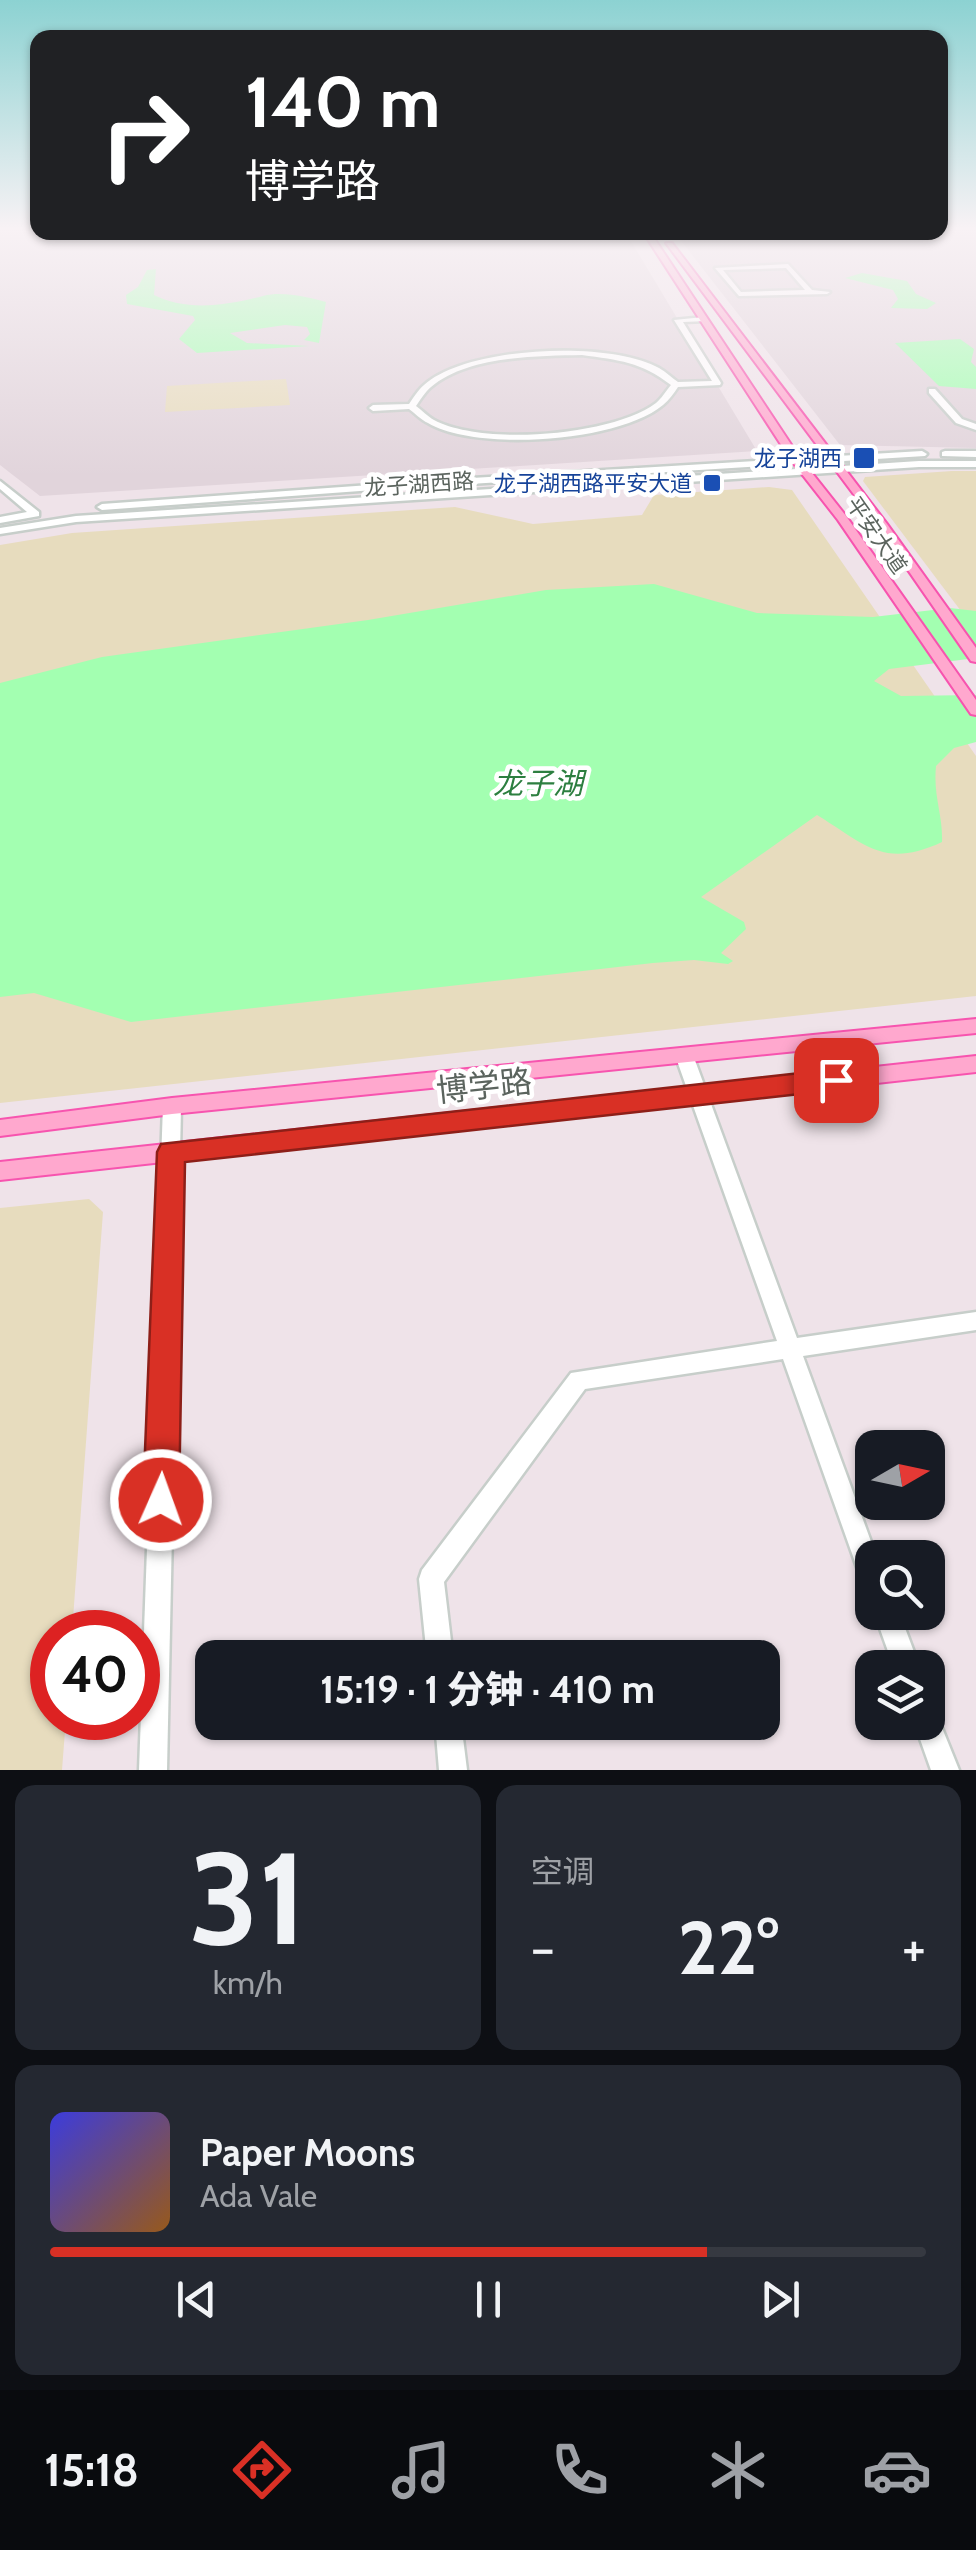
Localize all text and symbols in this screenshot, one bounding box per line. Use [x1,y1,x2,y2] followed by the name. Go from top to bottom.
[245,59,440,145] text: 140 m
[80,70,210,200] icon: right
[245,154,380,208] text: 博学路
[754,445,842,472] place label: 龙子湖西
[851,445,877,471] marker: 龙子湖西
[363,467,475,502] street label: 龙子湖西路
[494,470,692,497] place label: 龙子湖西路平安大道
[701,472,723,494] marker: 龙子湖西路平安大道
[840,491,913,579] street label: 平安大道
[493,765,587,802] water label: 龙子湖
[794,1038,879,1123] pin
[809,1053,864,1108] icon: arrive
[434,1061,534,1110] street label: 博学路
[855,1430,945,1520] north arrow
[855,1430,945,1740] map controls
[109,1448,213,1552] position arrow
[855,1540,945,1630] button: search
[30,1610,160,1740] speed limit sign: 40
[855,1650,945,1740] button: layers
[320,1666,655,1713] text: 15:19 · 1 分钟 · 410 m
[189,1819,307,1977] text: 31
[531,1852,595,1891] text: 空调
[678,1902,779,1993] text: 22°
[531,1914,555,1981] text: −
[902,1914,926,1981] text: +
[213,1963,283,2002] text: km/h
[200,2129,415,2176] text: Paper Moons
[200,2176,317,2215] text: Ada Vale
[169,2272,224,2327] icon: previous
[461,2272,516,2327] icon: pause
[753,2272,808,2327] icon: next
[227,2435,297,2505] icon: directions
[386,2435,456,2505] icon: music
[545,2435,615,2505] icon: phone
[703,2435,773,2505] icon: climate
[862,2435,932,2505] icon: car
[44,2443,139,2497] text: 15:18

